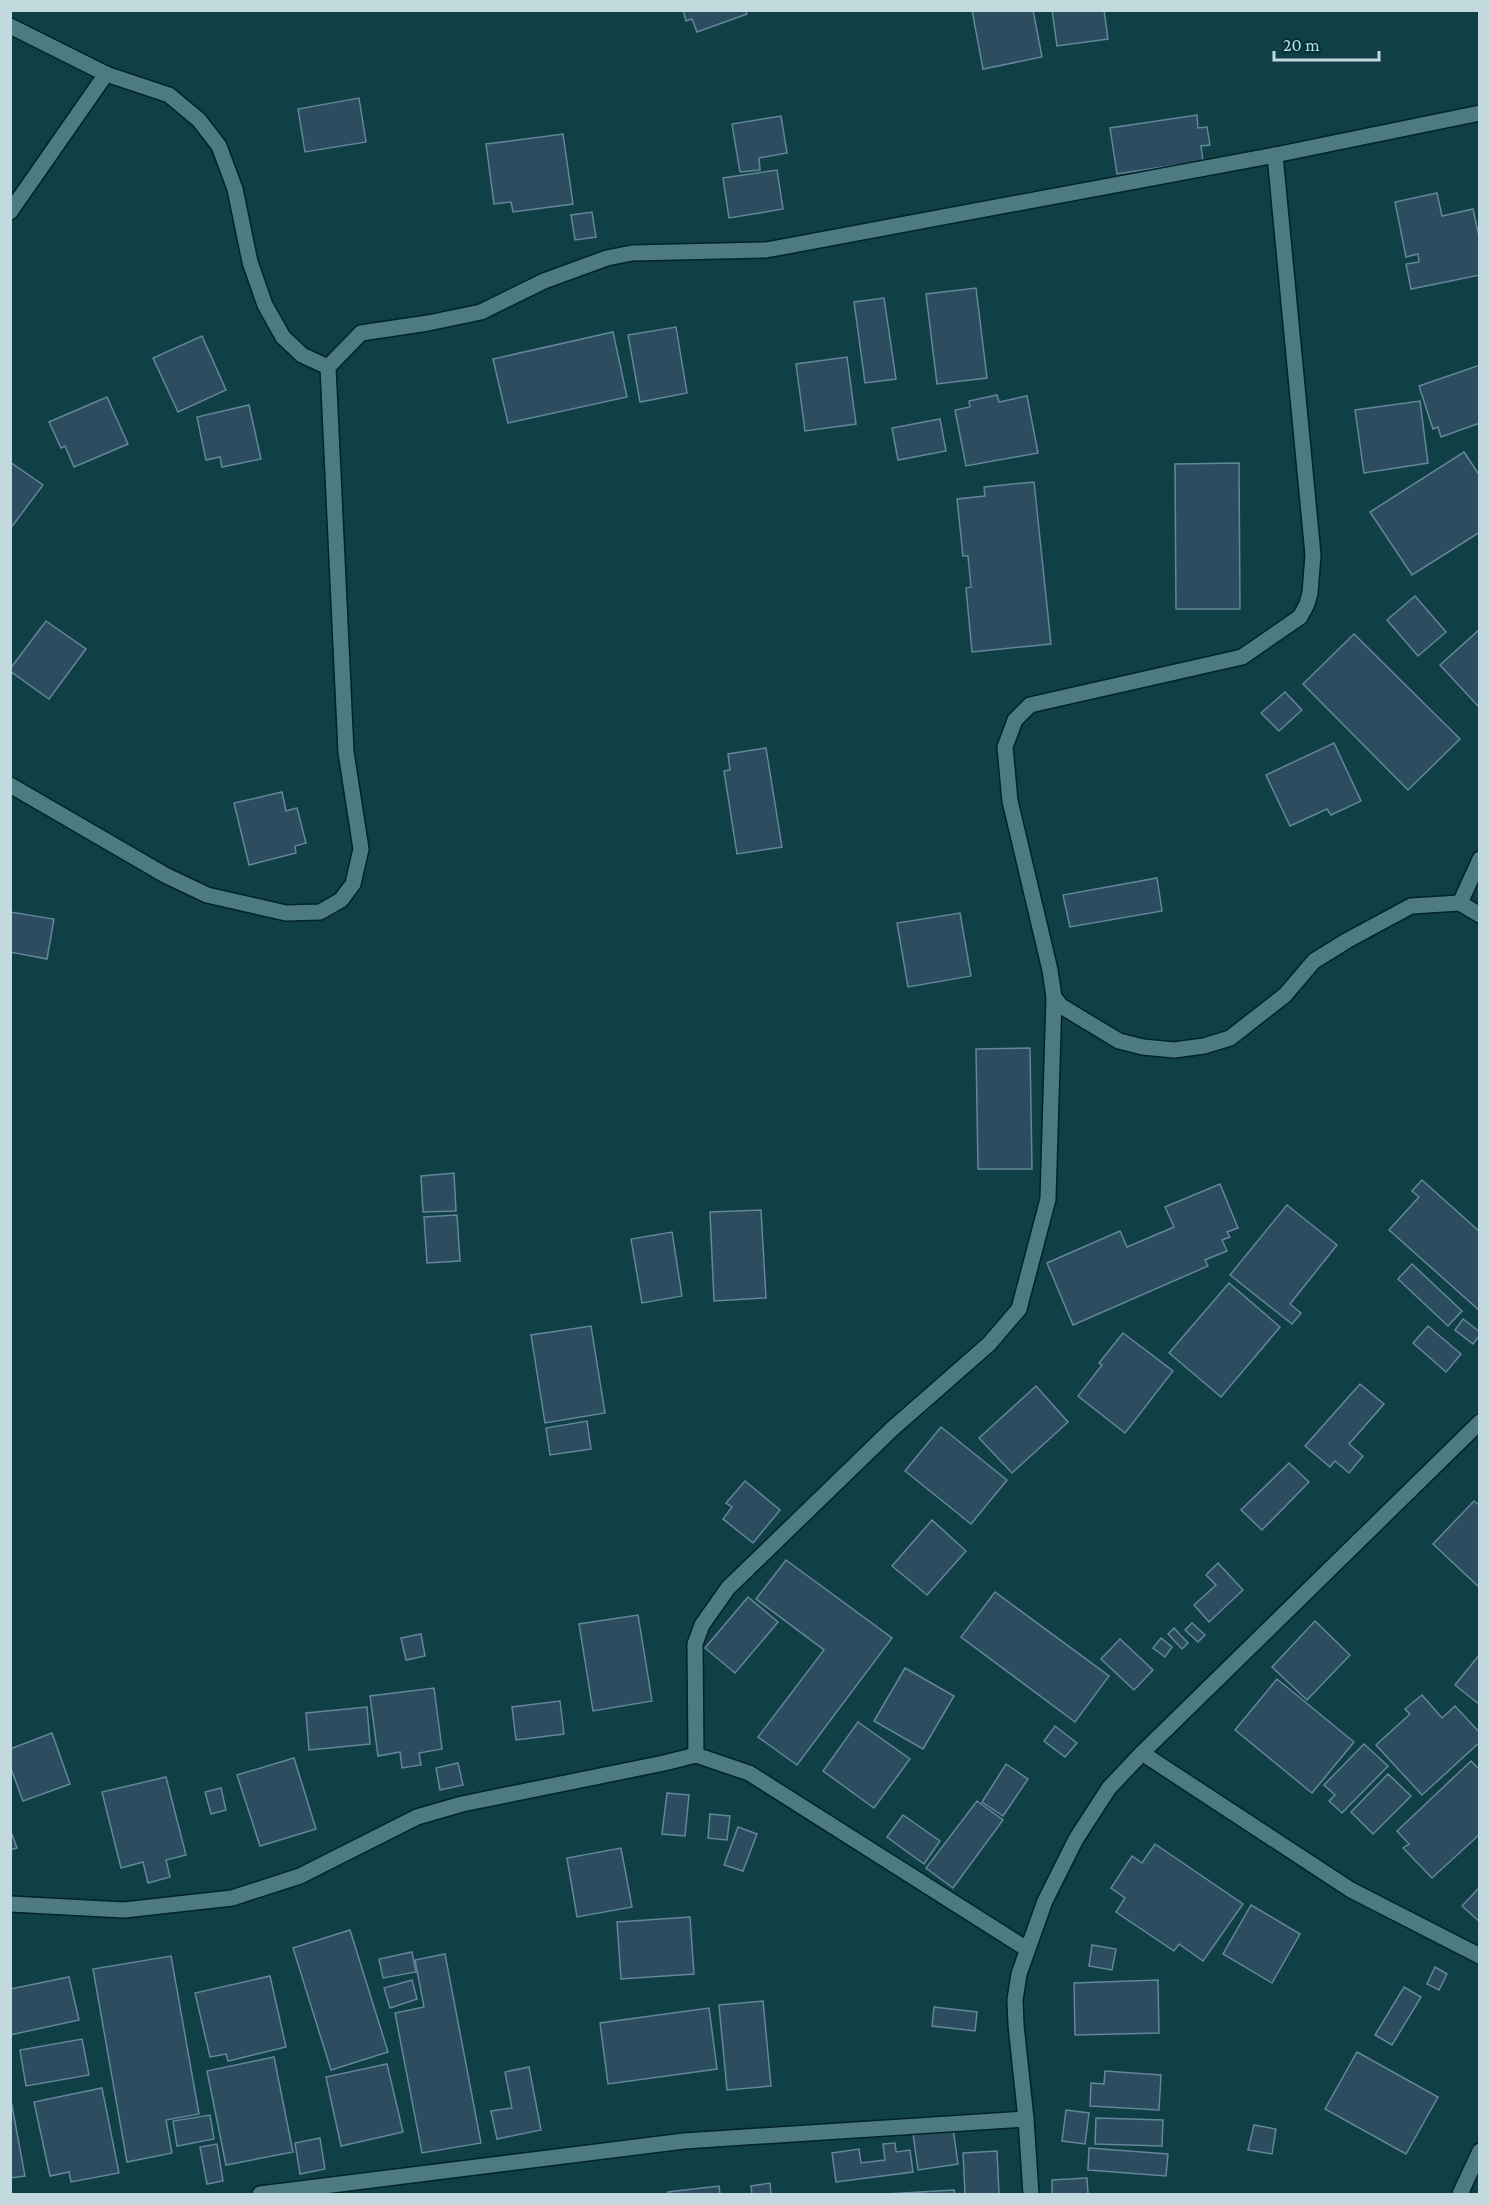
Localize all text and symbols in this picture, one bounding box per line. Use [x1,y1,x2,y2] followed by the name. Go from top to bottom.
[1274,24,1379,62] scale bar
[1283,35,1320,55] text: 20 m

